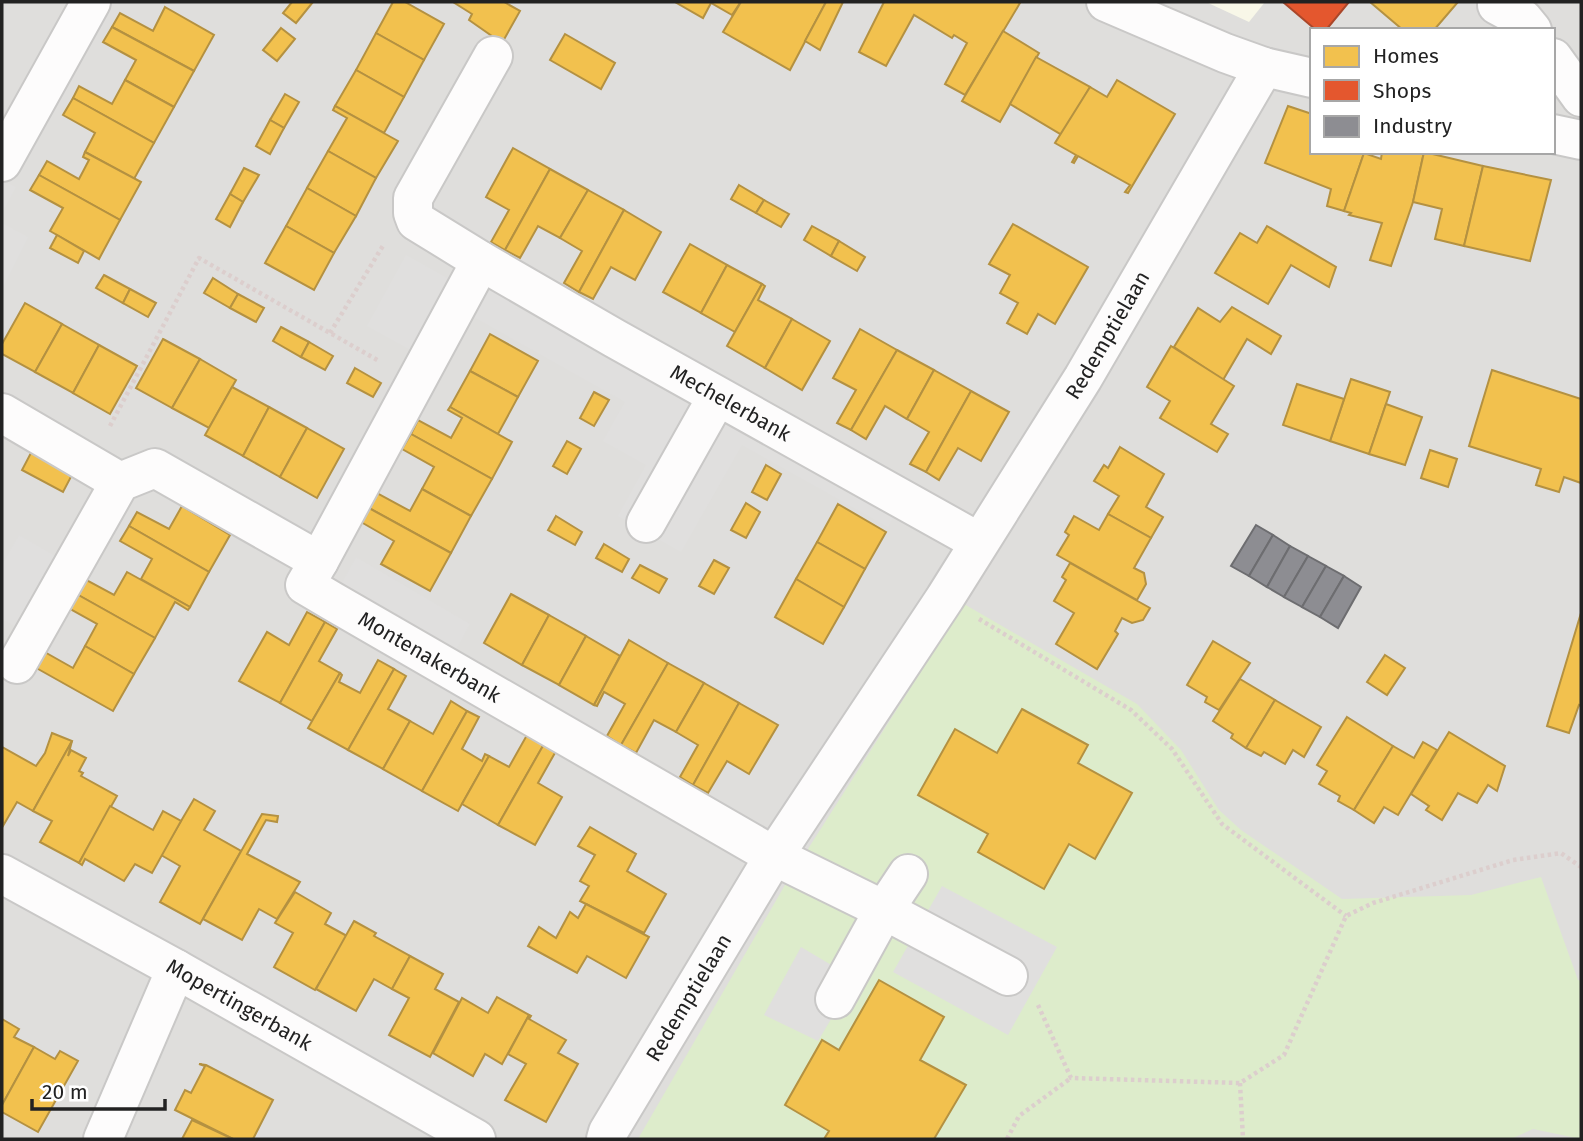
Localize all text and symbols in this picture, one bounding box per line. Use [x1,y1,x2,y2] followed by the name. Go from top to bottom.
[1310,28,1555,154] legend
[1373,43,1439,69] text: Homes
[1373,78,1431,104] text: Shops
[1373,113,1453,139] text: Industry
[1060,266,1155,404] street label: Redemptielaan
[666,359,796,447] street label: Mechelerbank
[353,606,506,709] street label: Montenakerbank
[640,929,737,1066] street label: Redemptielaan
[162,953,317,1057] street label: Mopertingerbank
[32,1068,164,1112] scale bar
[42,1079,88,1105] text: 20 m

